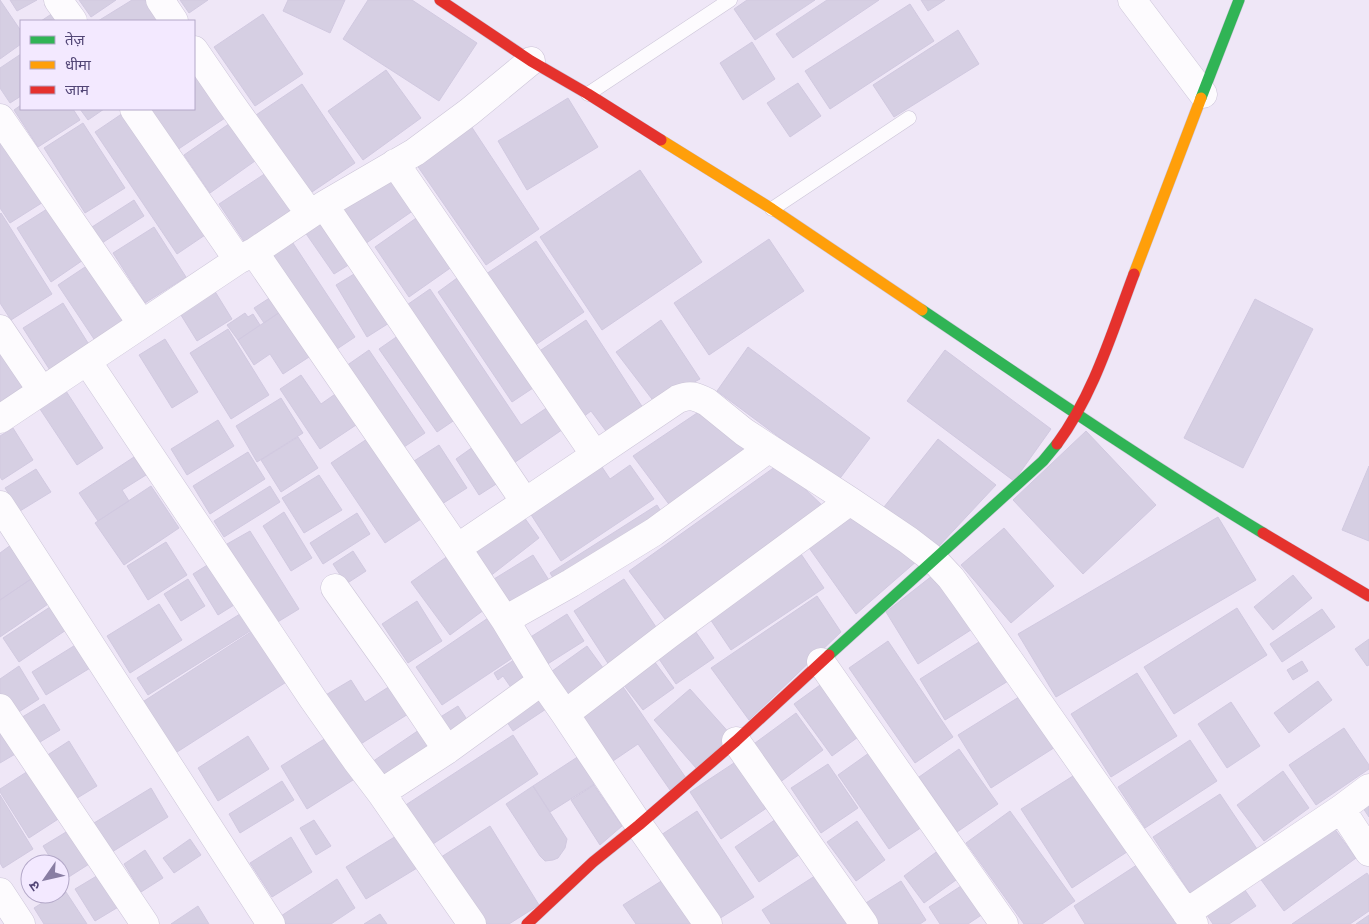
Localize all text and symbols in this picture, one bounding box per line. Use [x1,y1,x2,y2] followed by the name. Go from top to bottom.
[20,20,195,110] legend
[65,31,86,50] text: तेज़
[65,56,92,75] text: धीमा
[65,81,90,100] text: जाम
[20,854,70,904] north arrow
[25,877,44,894] text: उ

